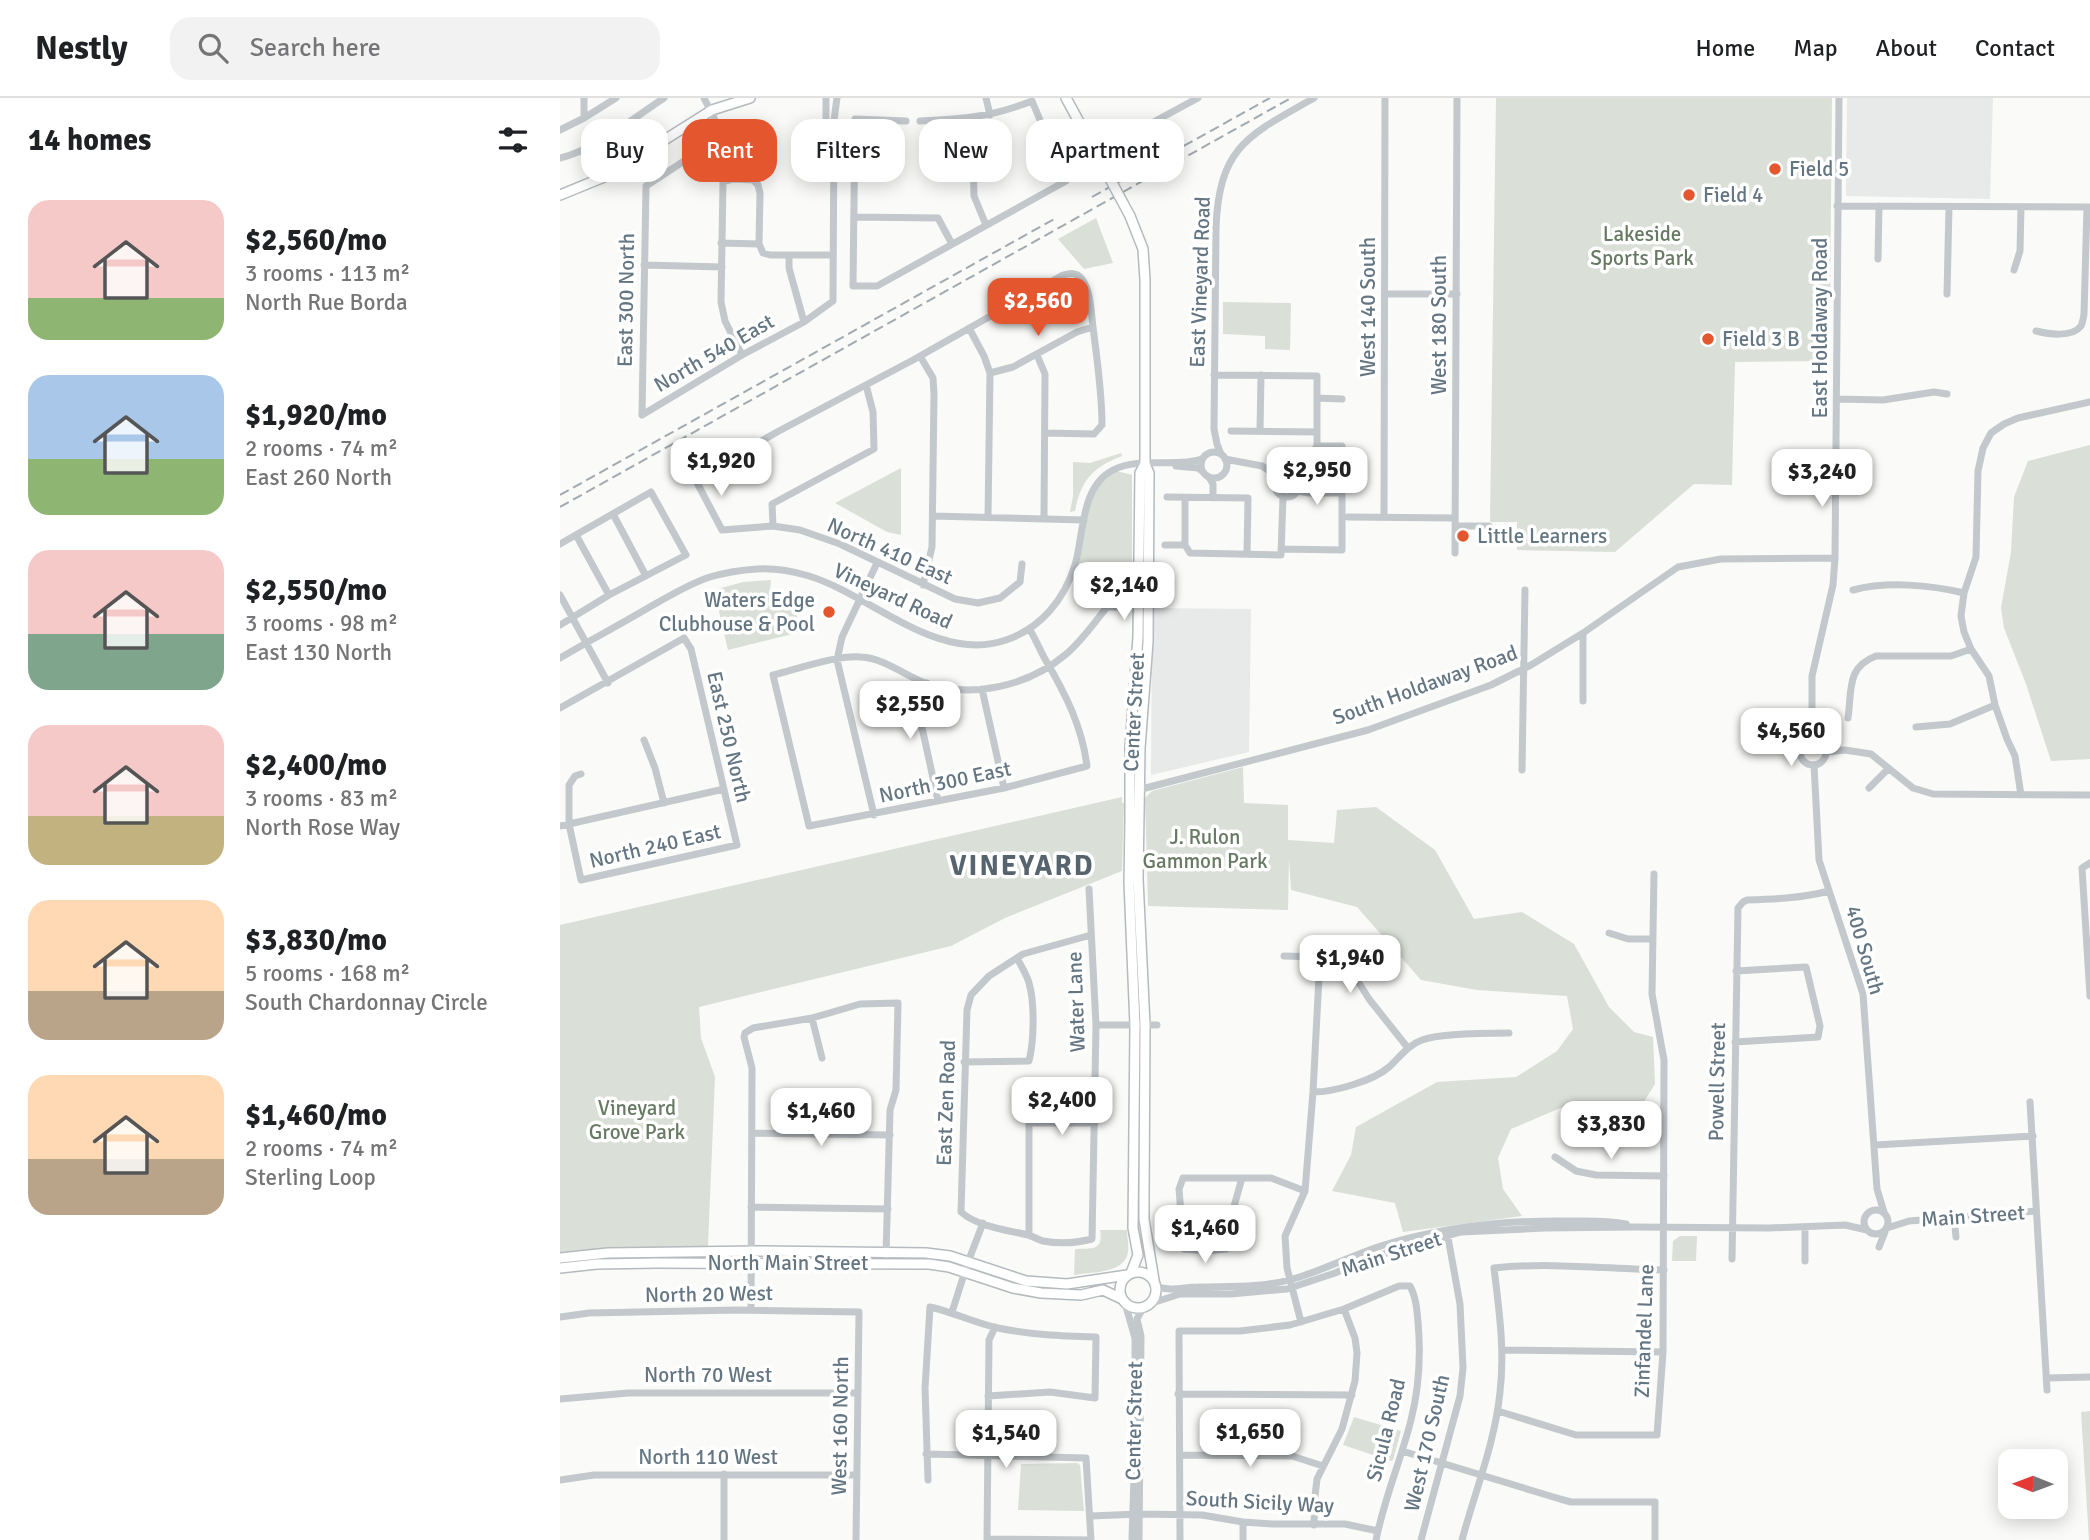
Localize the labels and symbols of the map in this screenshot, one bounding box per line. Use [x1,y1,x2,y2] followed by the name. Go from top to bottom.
[1789,156,1849,182] place label: Field 5
[1767,161,1783,177] marker: Field 5
[1703,182,1763,208] place label: Field 4
[1681,187,1697,203] marker: Field 4
[1184,196,1216,368] street label: East Vineyard Road
[1590,221,1694,271] park label: Lakeside Sports Park
[612,233,640,367] street label: East 300 North
[1355,237,1381,377] street label: West 140 South
[1807,238,1833,418] street label: East Holdaway Road
[1426,255,1452,395] street label: West 180 South
[981,278,1095,338] pin: $2,560
[649,308,779,398] street label: North 540 East
[1722,326,1800,352] place label: Field 3 B
[1700,331,1716,347] marker: Field 3 B
[664,438,778,498] pin: $1,920
[1260,448,1374,507] pin: $2,950
[1765,450,1879,509] pin: $3,240
[823,512,957,590] street label: North 410 East
[1477,523,1607,549] place label: Little Learners
[1455,528,1471,544] marker: Little Learners
[830,557,956,635] street label: Vineyard Road
[1067,562,1181,622] pin: $2,140
[659,587,815,637] place label: Waters Edge Clubhouse & Pool
[821,604,837,620] marker: Waters Edge Clubhouse & Pool
[1329,639,1521,731] street label: South Holdaway Road
[1118,652,1150,772] street label: Center Street
[701,669,757,805] street label: East 250 North
[853,682,967,741] pin: $2,550
[1734,708,1848,768] pin: $4,560
[877,755,1013,809] street label: North 300 East
[587,818,723,874] street label: North 240 East
[1143,824,1268,874] park label: J. Rulon Gammon Park
[950,849,1094,883] district label: VINEYARD
[1840,902,1890,998] street label: 400 South
[1293,936,1407,995] pin: $1,940
[1061,951,1091,1053] street label: Water Lane
[1703,1022,1731,1142] street label: Powell Street
[931,1039,961,1167] street label: East Zen Road
[1005,1077,1119,1137] pin: $2,400
[764,1088,878,1148] pin: $1,460
[589,1095,686,1145] park label: Vineyard Grove Park
[1554,1102,1668,1161] pin: $3,830
[1920,1199,2026,1233] street label: Main Street
[1148,1206,1262,1265] pin: $1,460
[1337,1226,1445,1282] street label: Main Street
[708,1250,868,1276] street label: North Main Street
[1629,1264,1659,1398] street label: Zinfandel Lane
[645,1280,773,1308] street label: North 20 West
[826,1356,854,1496] street label: West 160 North
[1120,1361,1148,1481] street label: Center Street
[644,1362,772,1388] street label: North 70 West
[1399,1372,1455,1514] street label: West 170 South
[1361,1376,1411,1484] street label: Sicula Road
[949,1410,1063,1470] pin: $1,540
[1193,1410,1307,1469] pin: $1,650
[638,1444,778,1470] street label: North 110 West
[1998,1449,2068,1519] north arrow
[1185,1485,1335,1519] street label: South Sicily Way

